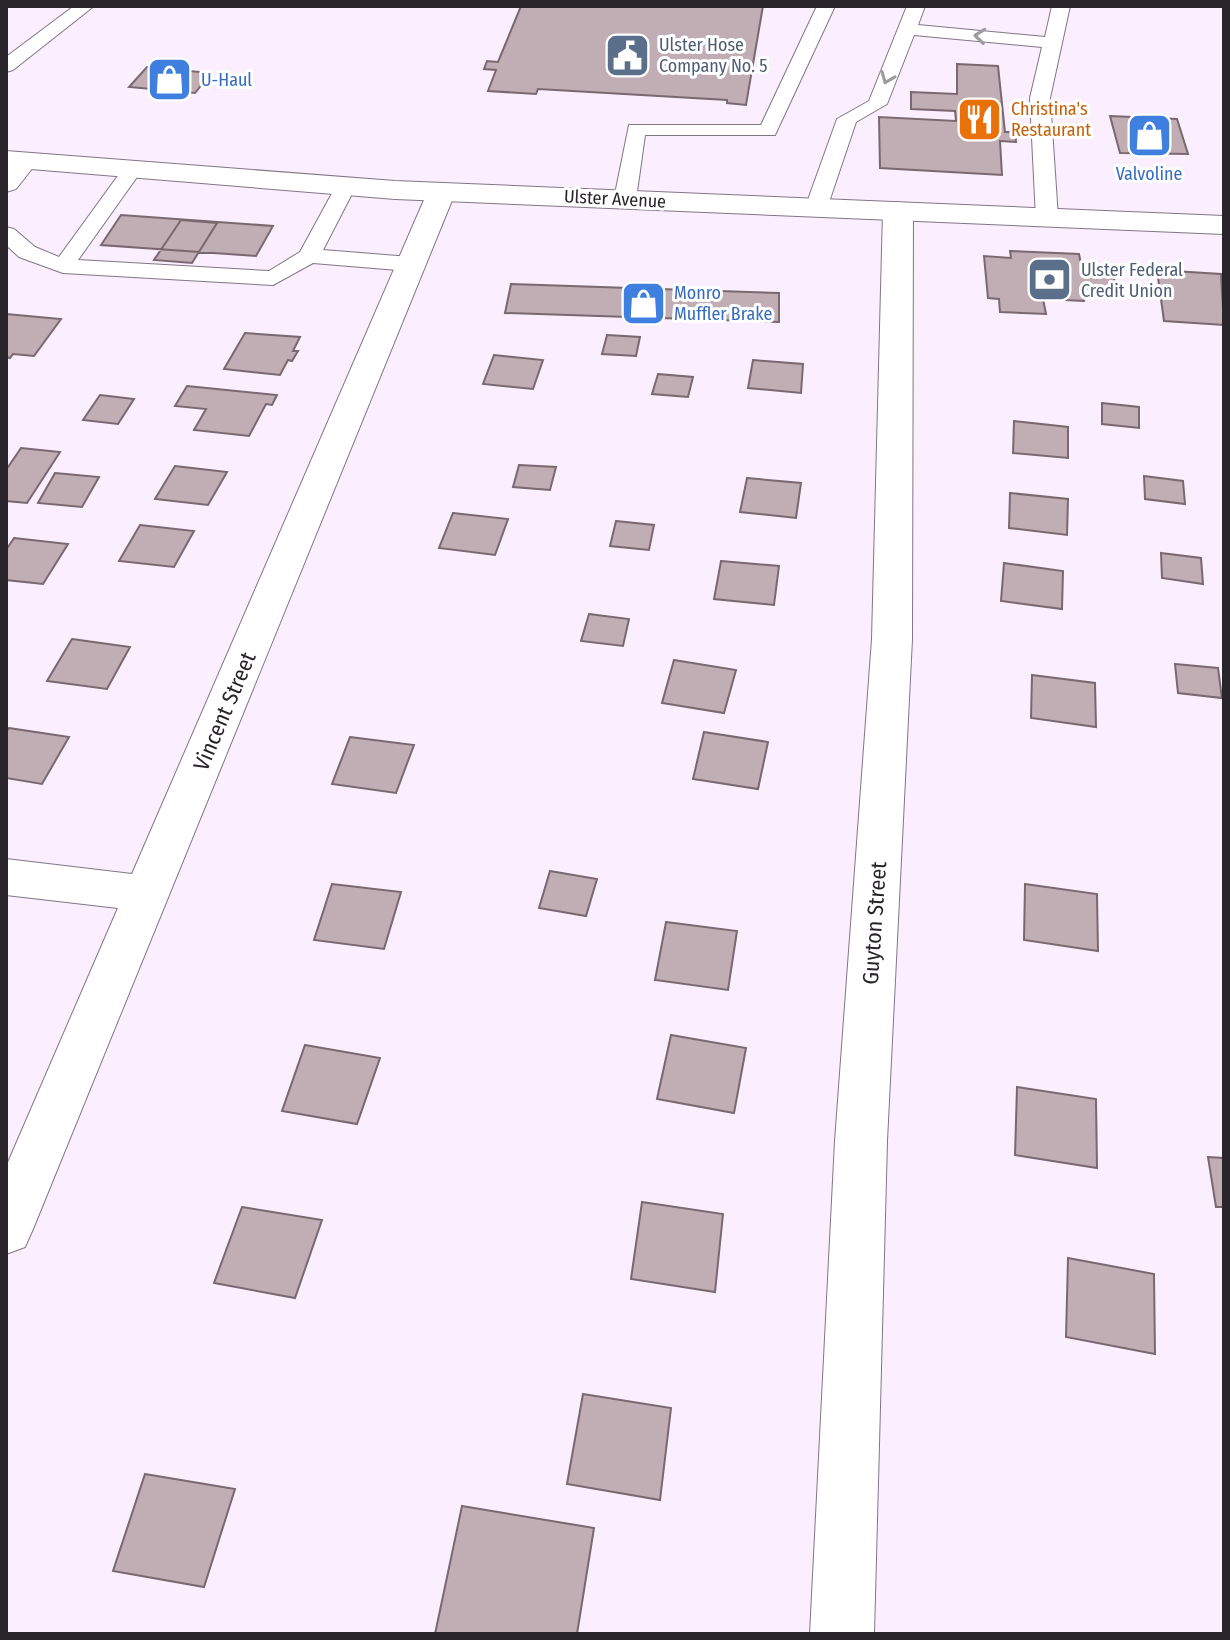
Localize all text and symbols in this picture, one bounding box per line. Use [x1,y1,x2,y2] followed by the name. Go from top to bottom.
[973,27,986,44] one-way arrow
[604,31,652,79] public building icon: Ulster Hose Company No. 5
[659,34,767,77] place label: Ulster Hose Company No. 5
[146,56,194,104] shop icon: U-Haul
[201,69,252,91] place label: U-Haul
[880,70,897,84] one-way arrow
[956,95,1004,143] restaurant icon: Christina's Restaurant
[1011,98,1091,141] place label: Christina's Restaurant
[1125,112,1173,160] shop icon: Valvoline
[1116,163,1182,185] place label: Valvoline
[563,185,667,213] street label: Ulster Avenue
[1026,256,1074,304] bank icon: Ulster Federal Credit Union
[1081,259,1183,302] place label: Ulster Federal Credit Union
[619,279,667,327] shop icon: Monro Muffler Brake
[674,282,772,325] place label: Monro Muffler Brake
[187,647,262,775] street label: Vincent Street
[857,860,892,985] street label: Guyton Street

